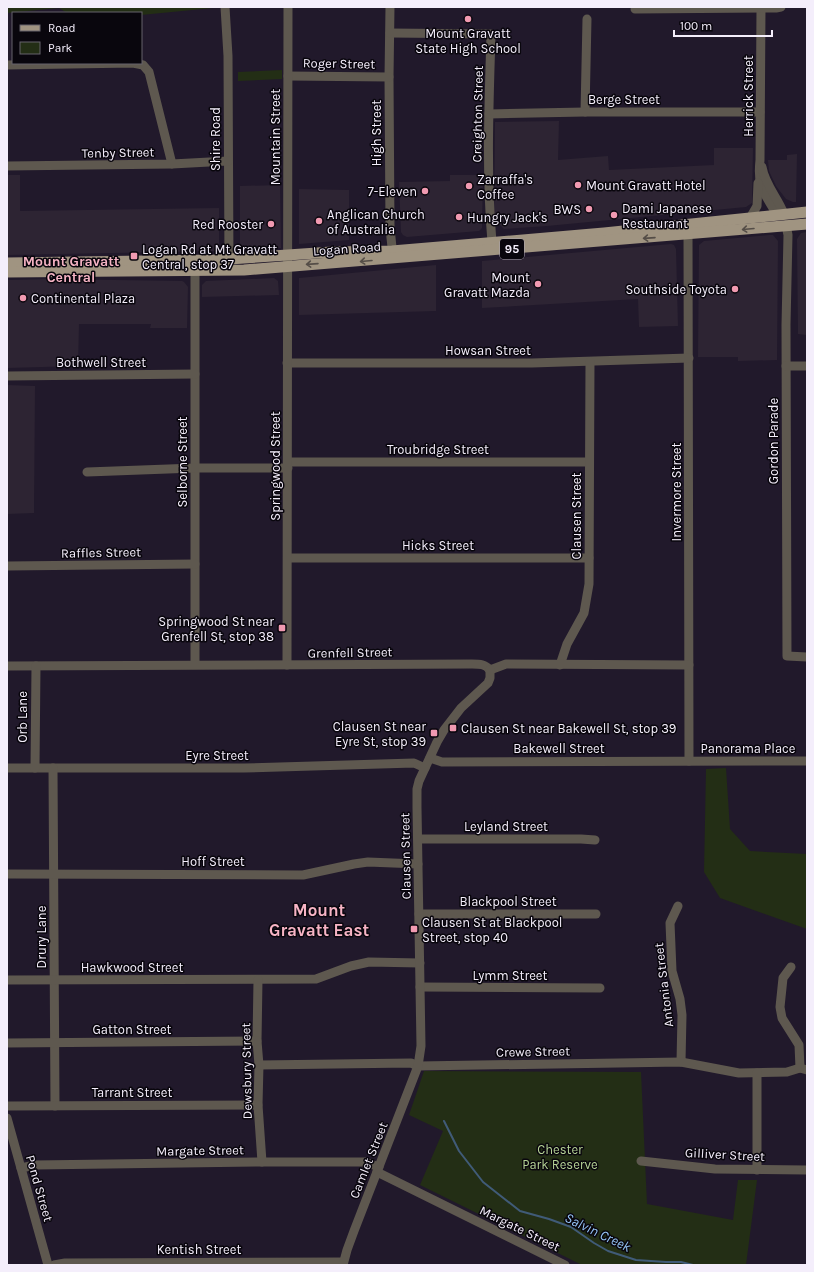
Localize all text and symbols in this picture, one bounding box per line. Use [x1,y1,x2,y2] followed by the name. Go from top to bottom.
[12,12,142,64] legend
[674,12,772,38] scale bar
[463,14,473,24] marker: Mount Gravatt State High School
[680,19,712,33] text: 100 m
[48,21,76,35] text: Road
[415,26,521,56] place label: Mount Gravatt State High School
[48,41,73,55] text: Park
[303,55,376,72] street label: Roger Street
[741,55,756,137] street label: Herrick Street
[469,65,486,163] street label: Creighton Street
[268,89,283,185] street label: Mountain Street
[588,92,660,107] street label: Berge Street
[369,100,384,166] street label: High Street
[208,107,223,171] street label: Shire Road
[82,144,155,161] street label: Tenby Street
[477,172,533,202] place label: Zarraffa's Coffee
[586,178,706,193] place label: Mount Gravatt Hotel
[573,180,583,190] marker: Mount Gravatt Hotel
[464,181,474,191] marker: Zarraffa's Coffee
[368,184,417,199] place label: 7-Eleven
[420,186,430,196] marker: 7-Eleven
[622,201,712,231] place label: Dami Japanese Restaurant
[553,202,581,217] place label: BWS
[584,204,594,214] marker: BWS
[327,207,425,237] place label: Anglican Church of Australia
[467,210,548,225] place label: Hungry Jack's
[609,210,619,220] marker: Dami Japanese Restaurant
[454,212,464,222] marker: Hungry Jack's
[314,216,324,226] marker: Anglican Church of Australia
[192,217,263,232] place label: Red Rooster
[266,219,276,229] marker: Red Rooster
[741,225,754,233] one-way arrow
[643,234,656,241] one-way arrow
[312,239,382,258] street label: Logan Road
[500,239,524,259] road number: 95
[142,242,277,272] place label: Logan Rd at Mt Gravatt Central, stop 37
[129,251,139,261] marker: Logan Rd at Mt Gravatt Central, stop 37
[23,253,120,286] district label: Mount Gravatt Central
[360,257,373,264] one-way arrow
[306,261,319,268] one-way arrow
[444,270,530,300] place label: Mount Gravatt Mazda
[533,279,543,289] marker: Mount Gravatt Mazda
[625,282,727,297] place label: Southside Toyota
[730,284,740,294] marker: Southside Toyota
[31,291,135,306] place label: Continental Plaza
[18,293,28,303] marker: Continental Plaza
[445,343,531,358] street label: Howsan Street
[56,355,146,370] street label: Bothwell Street
[766,397,781,484] street label: Gordon Parade
[268,411,283,521] street label: Springwood Street
[175,416,190,507] street label: Selborne Street
[387,442,489,457] street label: Troubridge Street
[669,442,684,541] street label: Invermore Street
[569,473,584,559] street label: Clausen Street
[402,538,474,553] street label: Hicks Street
[61,544,141,561] street label: Raffles Street
[158,614,274,644] place label: Springwood St near Grenfell St, stop 38
[277,623,287,633] marker: Springwood St near Grenfell St, stop 38
[307,644,393,661] street label: Grenfell Street
[15,691,30,743] street label: Orb Lane
[333,719,426,749] place label: Clausen St near Eyre St, stop 39
[461,721,676,736] place label: Clausen St near Bakewell St, stop 39
[448,723,458,733] marker: Clausen St near Bakewell St, stop 39
[429,728,439,738] marker: Clausen St near Eyre St, stop 39
[513,741,605,756] street label: Bakewell Street
[701,741,796,756] street label: Panorama Place
[185,748,249,763] street label: Eyre Street
[397,812,414,899] street label: Clausen Street
[464,819,548,834] street label: Leyland Street
[181,854,245,869] street label: Hoff Street
[459,894,557,909] street label: Blackpool Street
[269,900,369,940] district label: Mount Gravatt East
[34,905,49,968] street label: Drury Lane
[422,915,562,945] place label: Clausen St at Blackpool Street, stop 40
[409,924,419,934] marker: Clausen St at Blackpool Street, stop 40
[651,942,676,1028] street label: Antonia Street
[81,960,183,975] street label: Hawkwood Street
[473,968,548,983] street label: Lymm Street
[92,1022,172,1037] street label: Gatton Street
[238,1022,255,1119] street label: Dewsbury Street
[496,1043,570,1060] street label: Crewe Street
[92,1085,172,1100] street label: Tarrant Street
[346,1120,391,1201] street label: Camlet Street
[156,1142,244,1159] street label: Margate Street
[522,1142,598,1172] park label: Chester Park Reserve
[685,1145,765,1164] street label: Gilliver Street
[23,1153,56,1223] street label: Pond Street
[477,1203,562,1254] street label: Margate Street
[562,1209,634,1256] water label: Salvin Creek
[157,1242,241,1257] street label: Kentish Street

